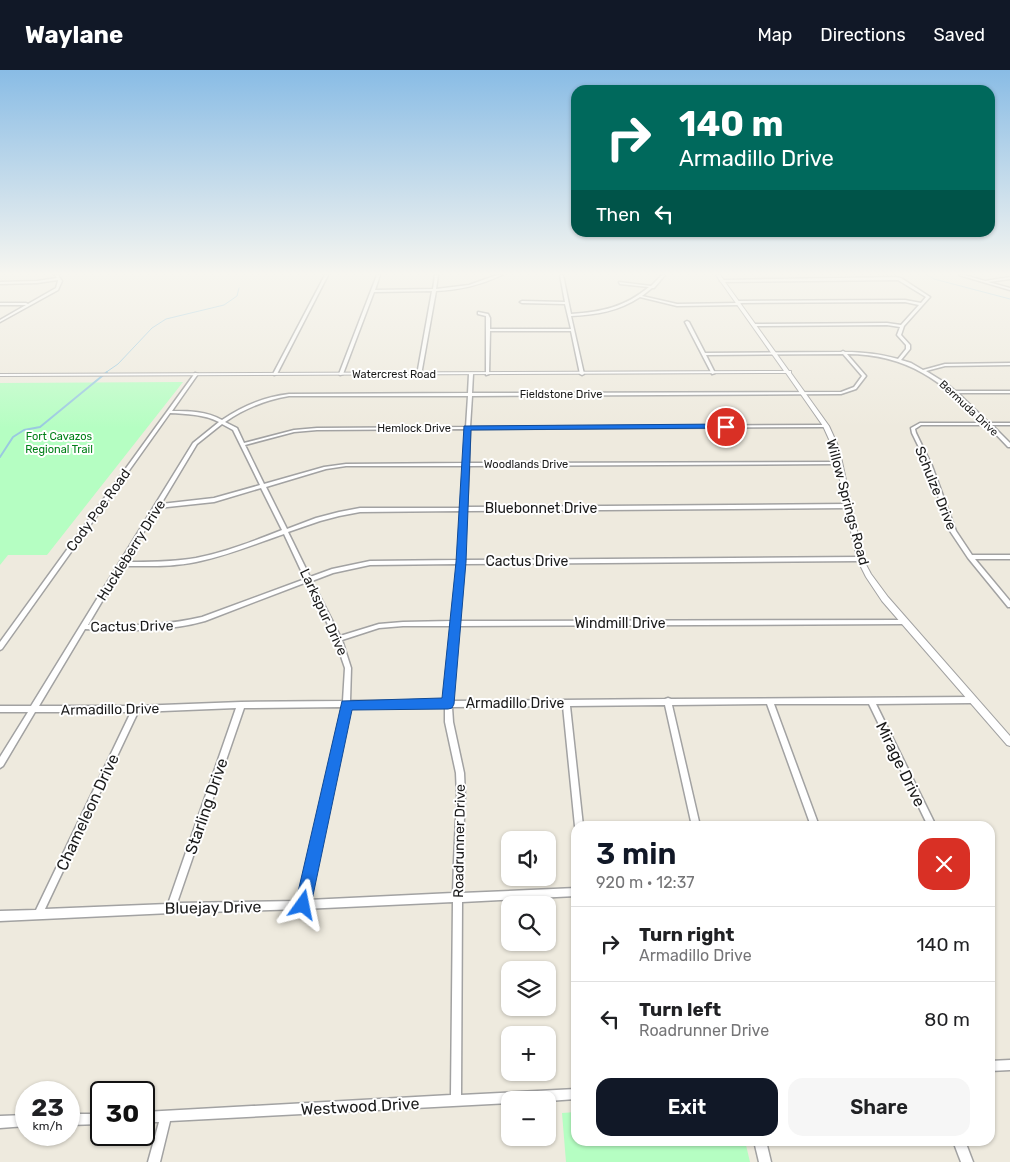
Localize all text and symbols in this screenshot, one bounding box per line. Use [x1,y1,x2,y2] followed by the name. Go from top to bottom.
[25,21,123,49] text: Waylane
[757,24,792,46] text: Map
[820,24,906,46] text: Directions
[934,24,985,46] text: Saved
[679,103,784,145] text: 140 m
[596,105,661,170] icon: right
[679,145,834,172] text: Armadillo Drive
[650,200,678,228] icon: left
[596,203,640,226] text: Then
[352,368,436,381] street label: Watercrest Road
[936,378,1001,439] street label: Bermuda Drive
[520,388,602,401] street label: Fieldstone Drive
[705,406,747,448] pin
[712,413,740,441] icon: arrive
[377,422,451,435] street label: Hemlock Drive
[25,430,93,456] park label: Fort Cavazos Regional Trail
[822,437,873,567] street label: Willow Springs Road
[911,444,960,533] street label: Schulze Drive
[484,458,568,471] street label: Woodlands Drive
[63,466,134,555] street label: Cody Poe Road
[94,496,169,604] street label: Huckleberry Drive
[485,500,598,517] street label: Bluebonnet Drive
[486,553,569,570] street label: Cactus Drive
[296,566,351,659] street label: Larkspur Drive
[574,615,666,632] street label: Windmill Drive
[90,617,174,636] street label: Cactus Drive
[466,695,564,712] street label: Armadillo Drive
[61,700,160,719] street label: Armadillo Drive
[872,719,929,810] street label: Mirage Drive
[52,751,123,874] street label: Chameleon Drive
[181,756,232,857] street label: Starling Drive
[450,784,469,898] street label: Roadrunner Drive
[501,831,556,1146] map controls
[501,831,556,886] button: sound
[596,836,676,872] text: 3 min
[918,838,970,890] button: close
[596,873,694,892] text: 920 m · 12:37
[276,878,328,930] position arrow
[501,896,556,951] button: search
[164,897,262,918] street label: Bluejay Drive
[639,923,734,946] text: Turn right
[596,930,624,958] icon: right
[916,933,970,956] text: 140 m
[639,946,752,965] text: Armadillo Drive
[501,961,556,1016] button: layers
[639,998,721,1021] text: Turn left
[596,1005,624,1033] icon: left
[924,1008,970,1031] text: 80 m
[639,1021,769,1040] text: Roadrunner Drive
[501,1026,556,1081] button: +
[596,1078,778,1136] button: Exit
[788,1078,970,1136] button: Share
[90,1081,155,1146] speed limit sign: 30
[501,1091,556,1146] button: −
[31,1093,64,1122] text: 23
[300,1094,420,1119] street label: Westwood Drive
[33,1119,62,1133] text: km/h

